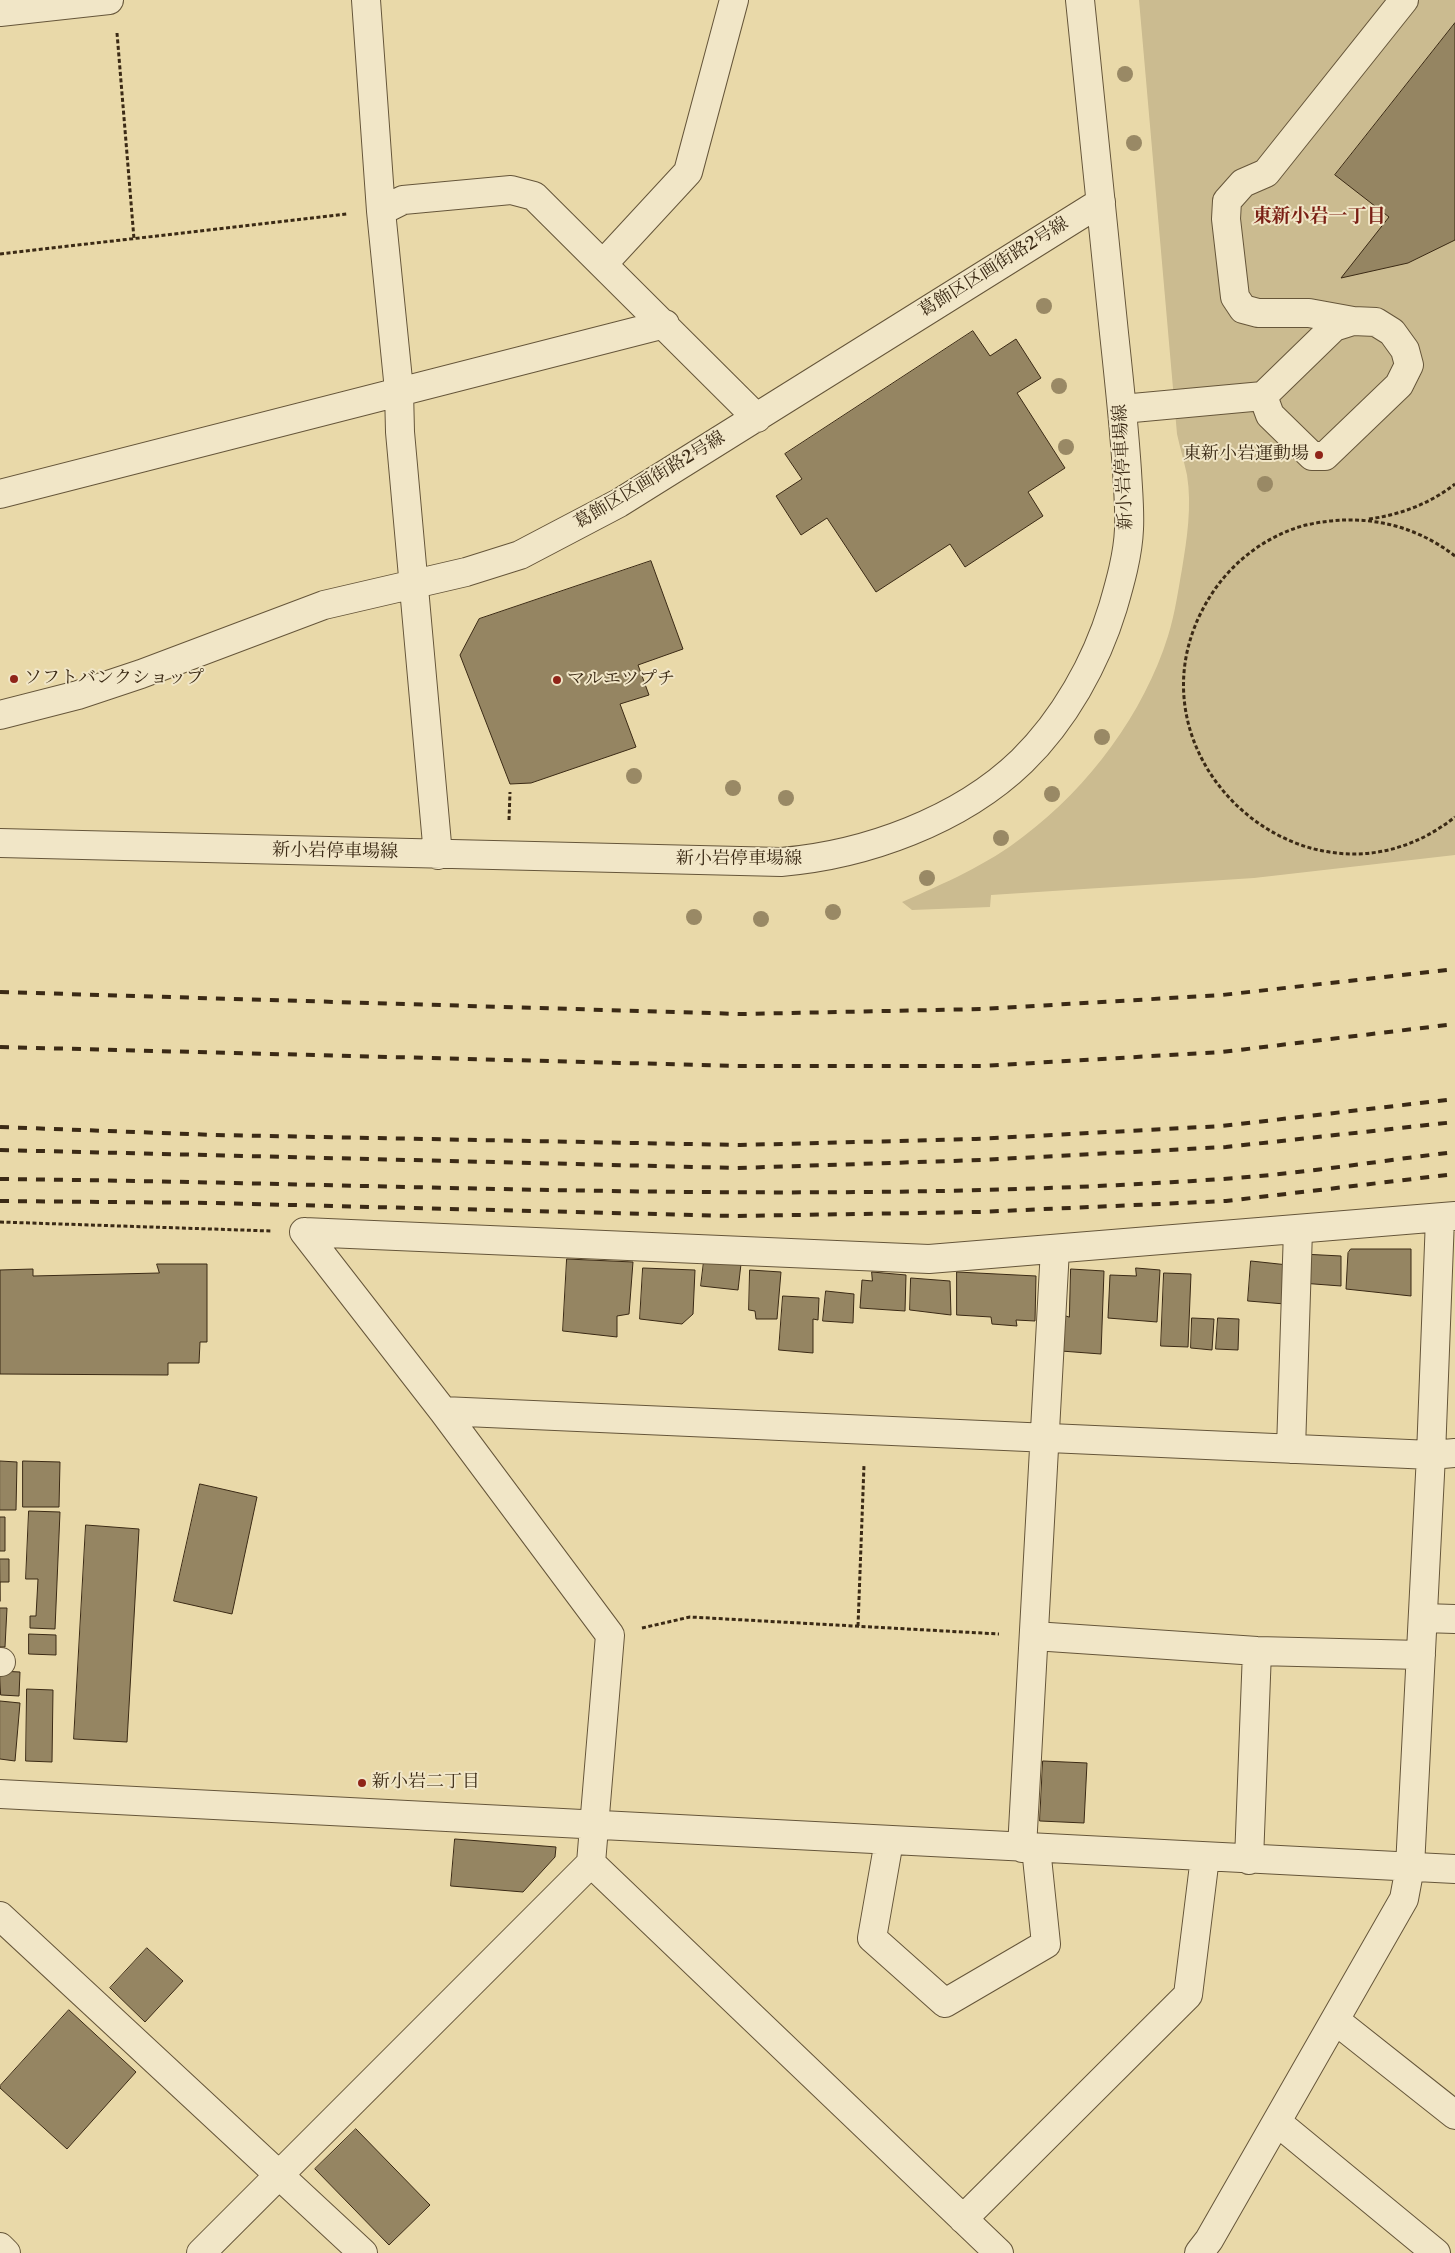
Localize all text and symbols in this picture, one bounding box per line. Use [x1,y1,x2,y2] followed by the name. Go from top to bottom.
[1253,206,1385,228] district label: 東新小岩一丁目
[915,213,1073,323] street label: 葛飾区区画街路2号線
[1110,404,1138,530] street label: 新小岩停車場線
[571,427,729,535] street label: 葛飾区区画街路2号線
[1183,444,1309,466] place label: 東新小岩運動場
[1313,449,1325,461] marker: 東新小岩運動場
[24,668,204,690] place label: ソフトバンクショップ
[567,669,675,691] place label: マルエツプチ
[8,673,20,685] marker: ソフトバンクショップ
[551,674,563,686] marker: マルエツプチ
[272,840,398,864] street label: 新小岩停車場線
[676,849,802,871] street label: 新小岩停車場線
[372,1772,480,1794] place label: 新小岩二丁目
[356,1777,368,1789] marker: 新小岩二丁目

